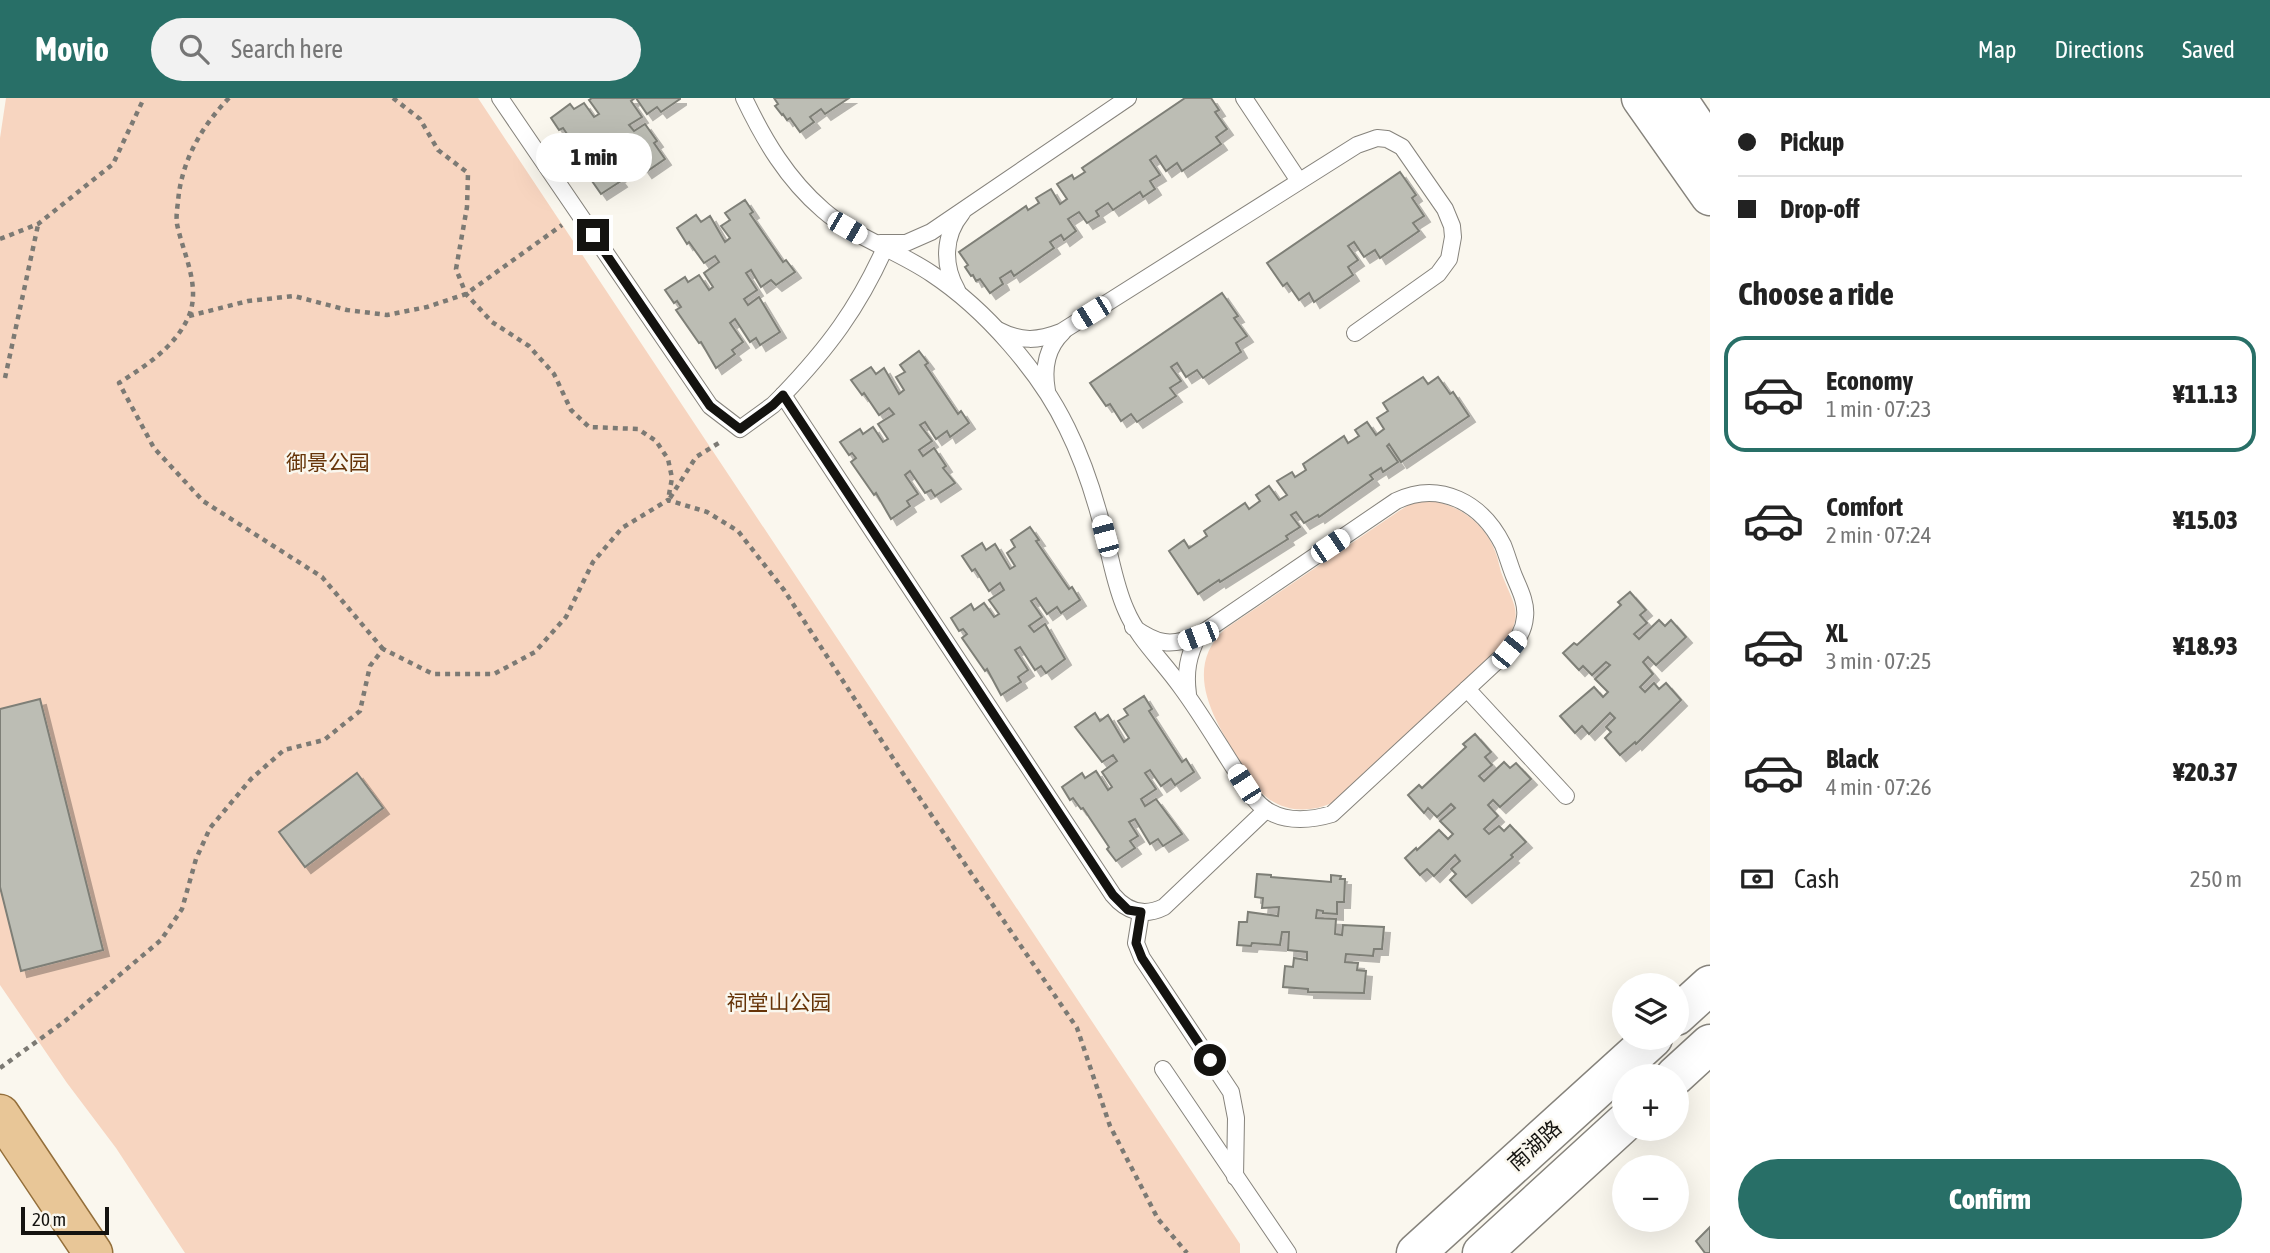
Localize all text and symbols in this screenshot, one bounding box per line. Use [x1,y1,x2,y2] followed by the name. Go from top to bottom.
[151,18,641,81] search box
[35,30,109,68] text: Movio
[175,30,213,68] icon: search
[231,34,343,64] text: Search here
[1978,36,2016,63] text: Map
[2054,36,2144,63] text: Directions
[2182,36,2235,63] text: Saved
[1780,127,1844,157] text: Pickup
[535,134,651,183] callout: 1 min
[571,144,617,170] text: 1 min
[1780,194,1860,224] text: Drop-off
[824,208,871,248] car
[577,219,609,251] route end
[1738,275,1894,312] text: Choose a ride
[1068,293,1115,333] car
[1742,363,1805,426] icon: car
[1826,366,1913,396] text: Economy
[2173,379,2238,409] text: ¥11.13
[1826,396,1932,422] text: 1 min · 07:23
[286,450,370,474] park label: 御景公园
[1742,489,1805,552] icon: car
[1826,492,1903,522] text: Comfort
[2173,505,2238,535] text: ¥15.03
[1090,513,1121,559] car
[1826,522,1932,548] text: 2 min · 07:24
[1307,526,1354,566] car
[1742,615,1805,678] icon: car
[1826,618,1848,648] text: XL
[1175,619,1222,653] car
[1488,627,1531,673] car
[2173,631,2238,661] text: ¥18.93
[1826,648,1932,674] text: 3 min · 07:25
[1742,741,1805,804] icon: car
[1826,744,1878,774] text: Black
[2173,757,2238,787] text: ¥20.37
[1224,761,1265,807] car
[1826,774,1932,800] text: 4 min · 07:26
[1738,860,1776,898] icon: cash
[1794,864,1840,894] text: Cash
[2190,866,2242,892] text: 250 m
[1612,973,1689,1232] map controls
[1612,973,1689,1050] button: layers
[727,990,832,1014] park label: 祠堂山公园
[1194,1044,1226,1076] route start
[1612,1064,1689,1141] button: +
[1503,1115,1565,1175] street label: 南湖路
[1612,1155,1689,1232] button: −
[1738,1159,2242,1239] button: Confirm
[21,1204,108,1236] scale bar
[32,1208,66,1230] text: 20 m

